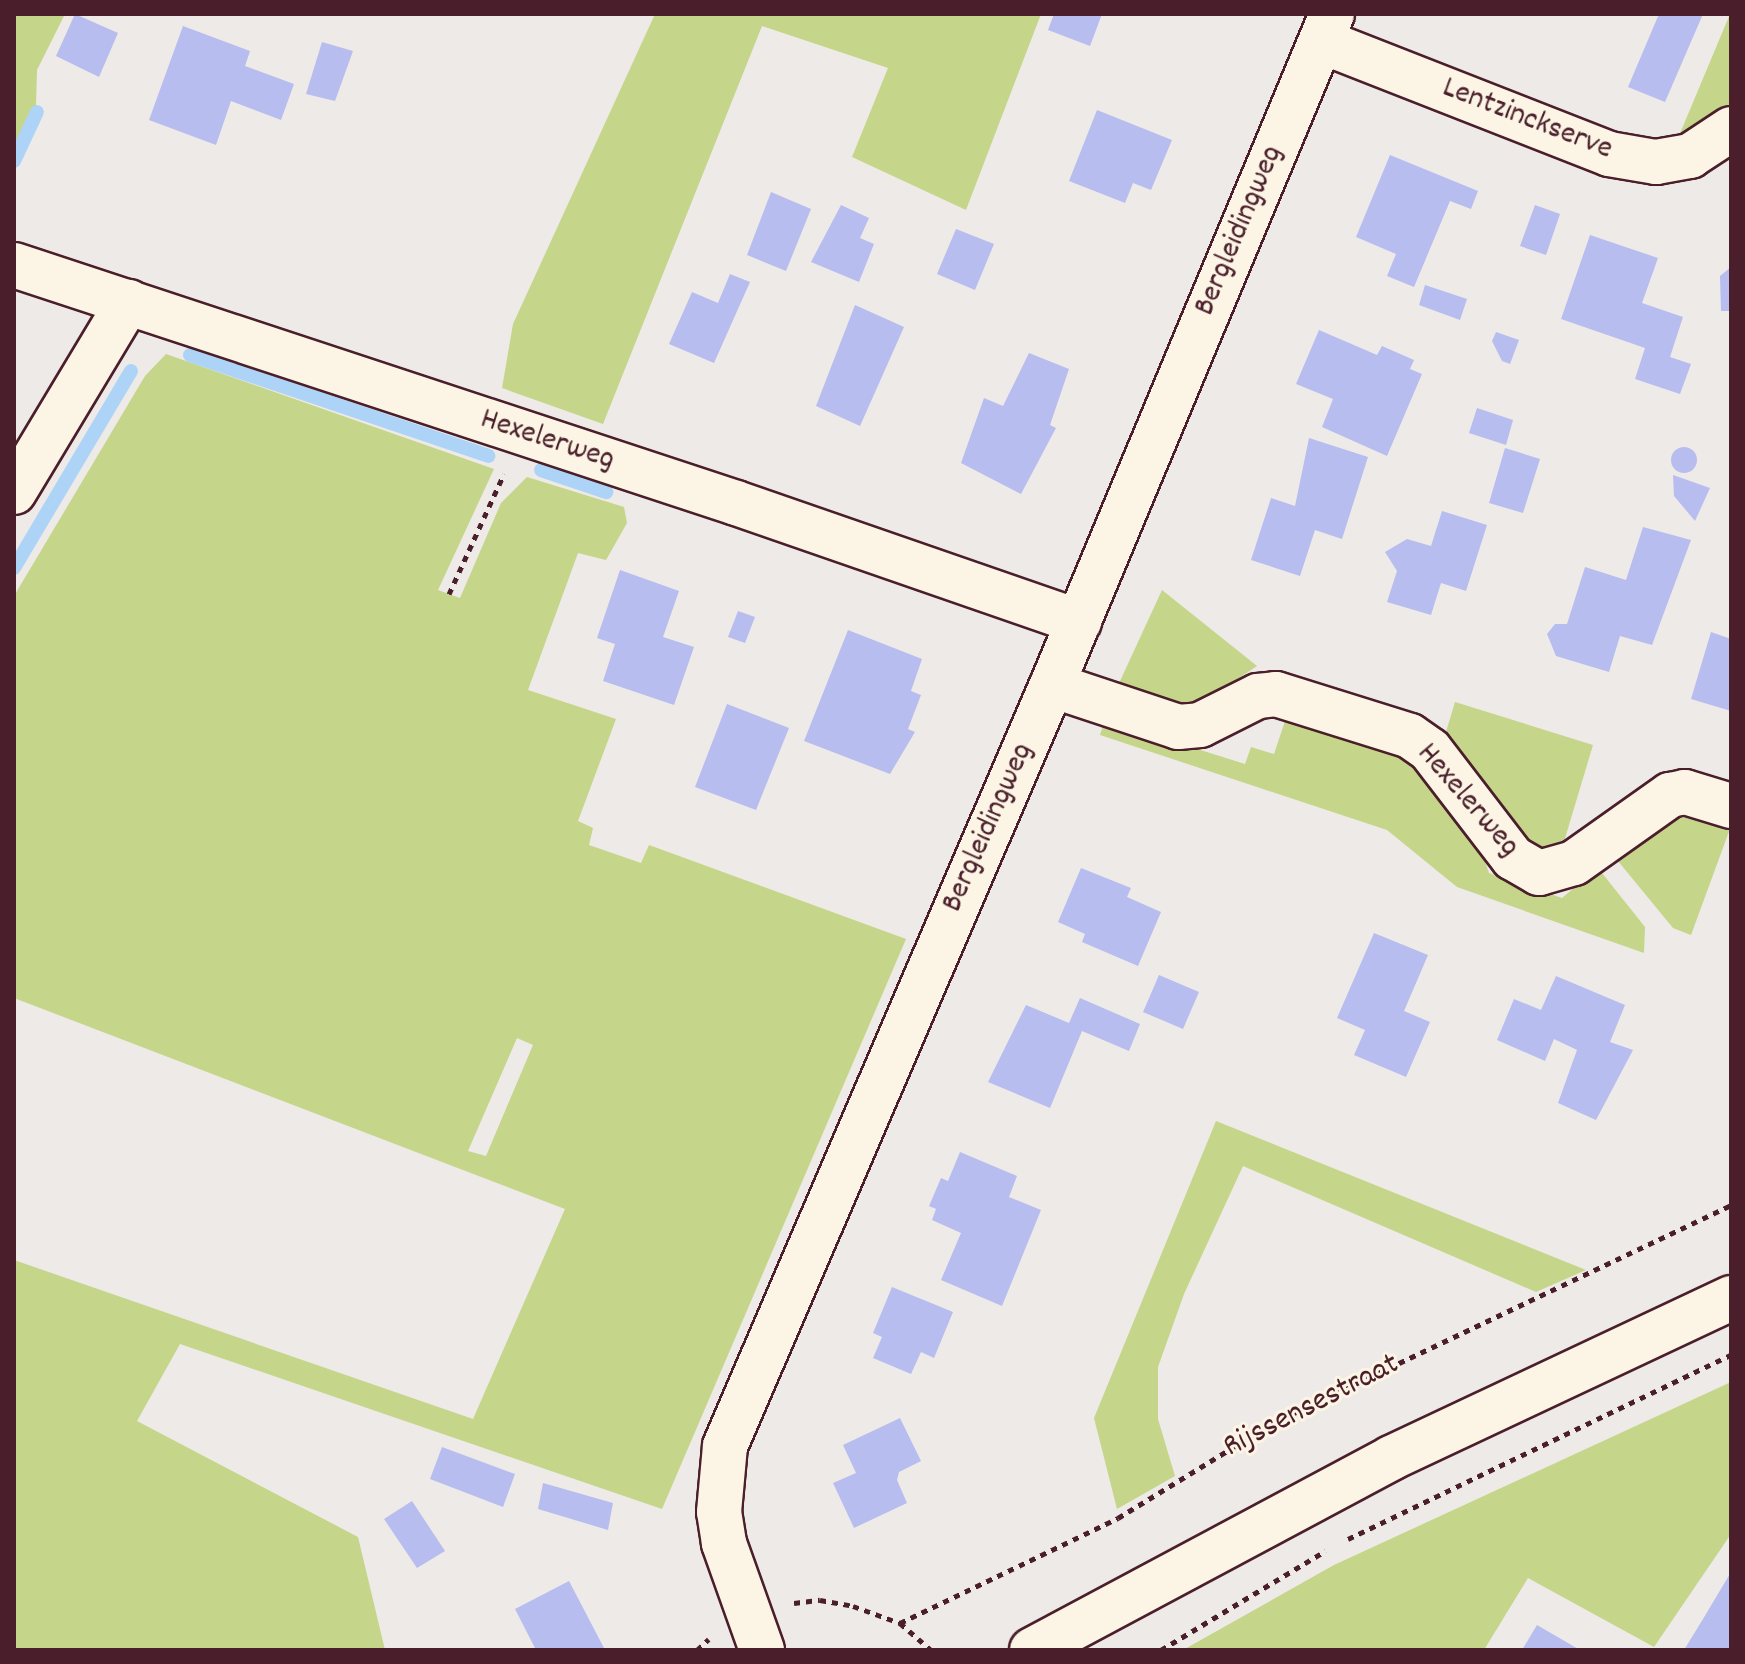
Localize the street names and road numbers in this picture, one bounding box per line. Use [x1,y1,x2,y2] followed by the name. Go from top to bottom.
[1436,70,1618,170] street label: Lentzinckserve
[1187,140,1293,322] street label: Bergleidingweg
[475,401,619,481] street label: Hexelerweg
[1407,736,1527,866] street label: Hexelerweg
[935,737,1043,919] street label: Bergleidingweg
[1218,1346,1406,1468] street label: Rijssensestraat

